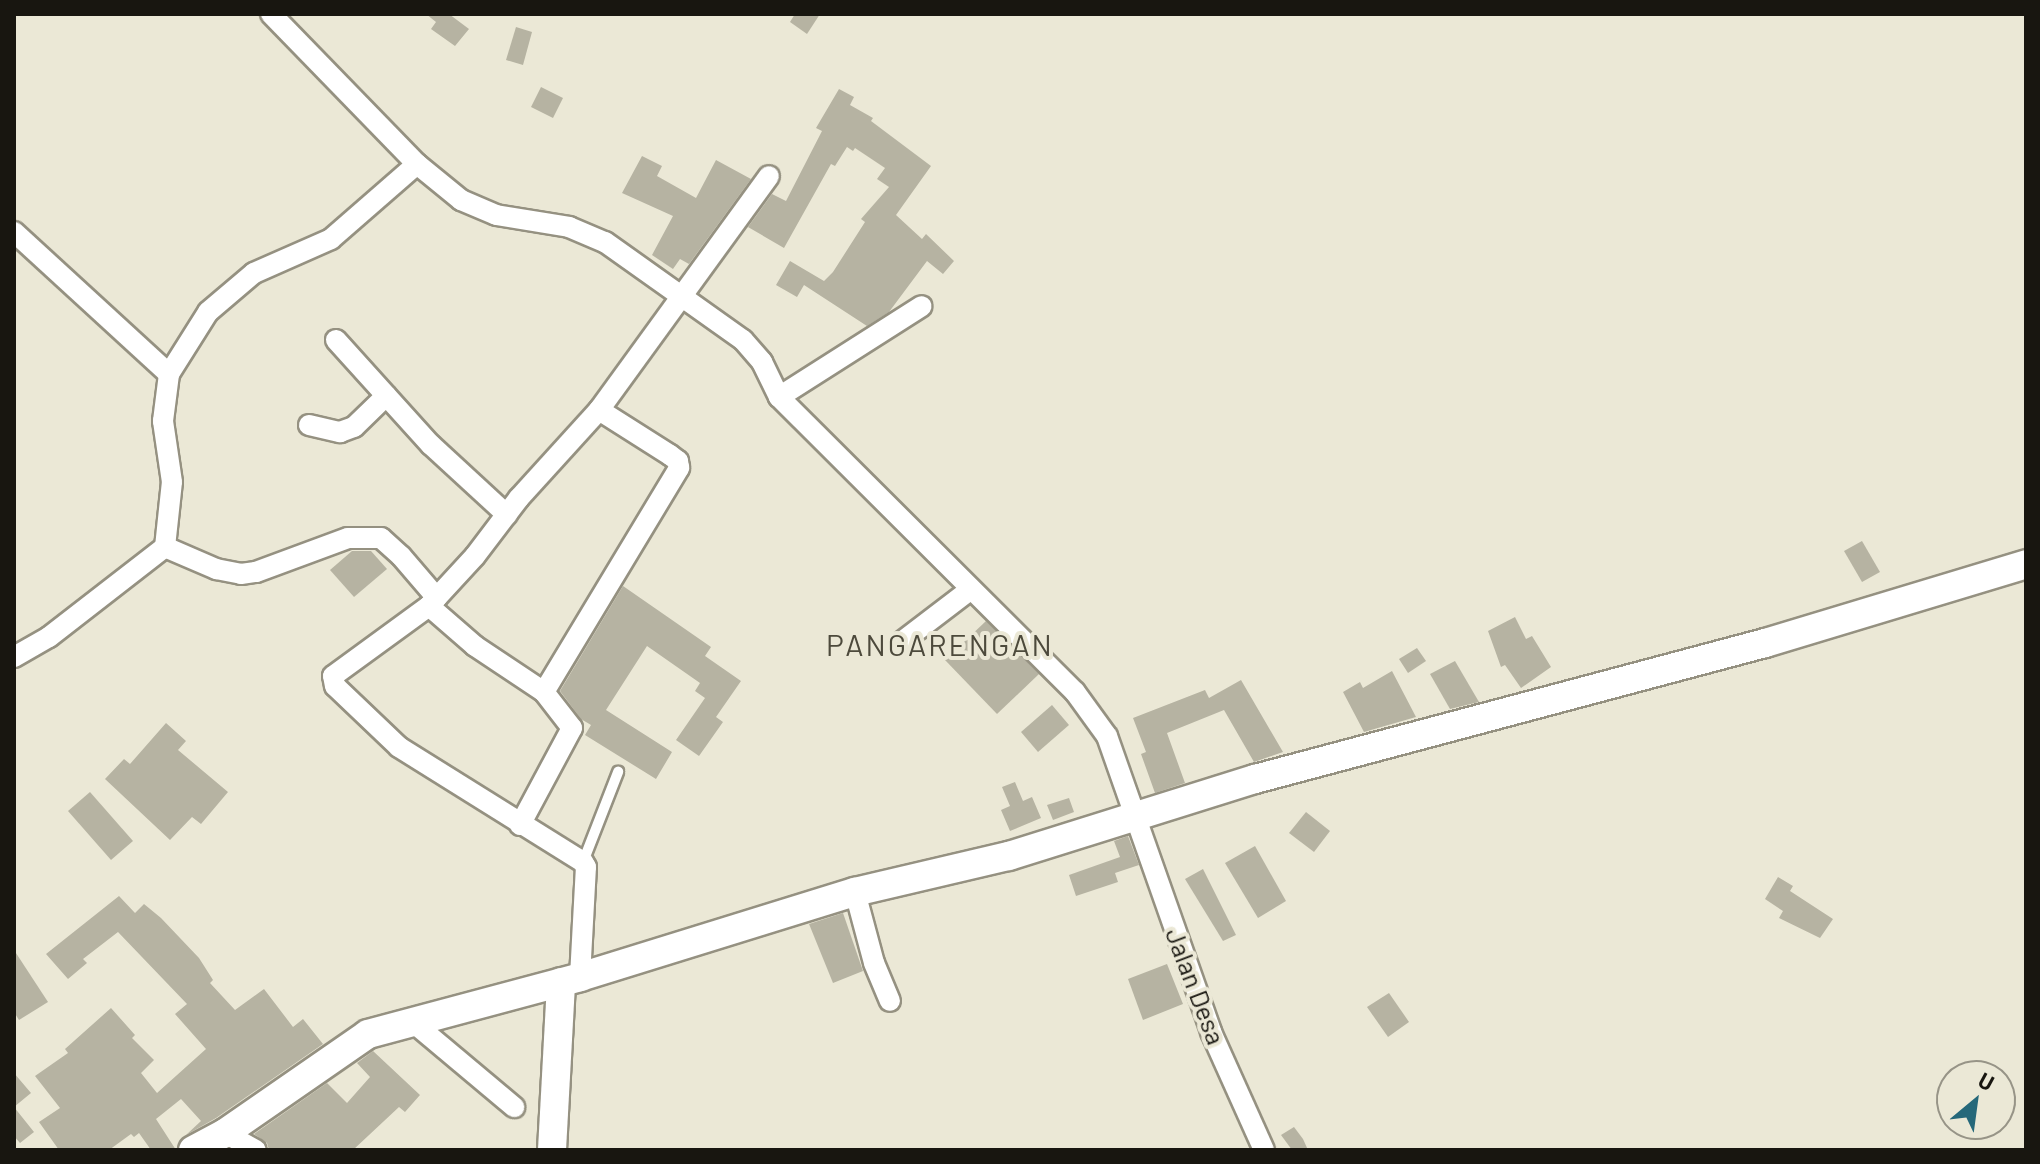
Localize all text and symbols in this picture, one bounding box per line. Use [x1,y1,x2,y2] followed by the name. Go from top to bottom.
[826,626,1054,662] district label: PANGARENGAN
[1160,923,1232,1049] street label: Jalan Desa
[1936,1060,2016,1140] north arrow
[1974,1066,1999,1095] text: U

